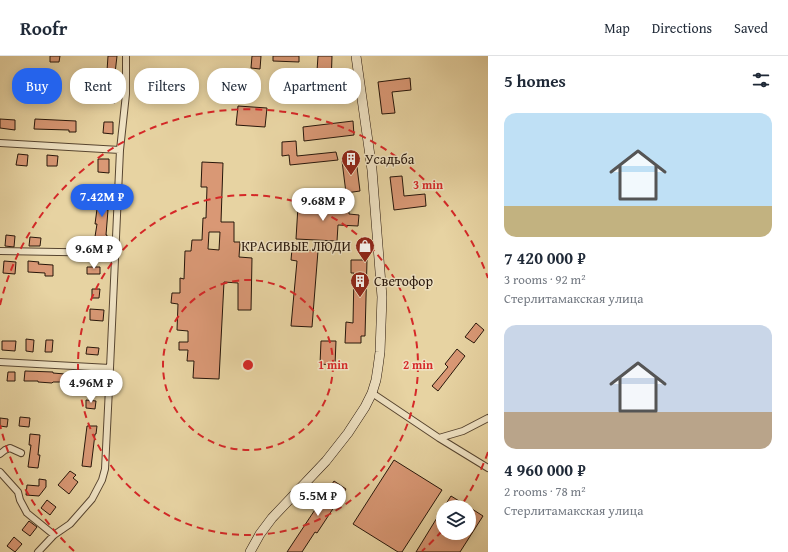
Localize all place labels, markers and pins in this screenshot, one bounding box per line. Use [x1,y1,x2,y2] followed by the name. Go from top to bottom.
[340,148,362,176] building icon: Усадьба
[365,149,415,169] place label: Усадьба
[65,184,139,218] pin: 7.42M ₽
[286,188,360,222] pin: 9.68M ₽
[354,235,376,263] shop icon: КРАСИВЫЕ ЛЮДИ
[61,236,127,270] pin: 9.6M ₽
[241,236,351,256] place label: КРАСИВЫЕ ЛЮДИ
[349,270,371,298] building icon: Светофор
[374,271,433,291] place label: Светофор
[241,358,255,372] centre of rings
[54,370,128,404] pin: 4.96M ₽
[285,483,351,517] pin: 5.5M ₽

